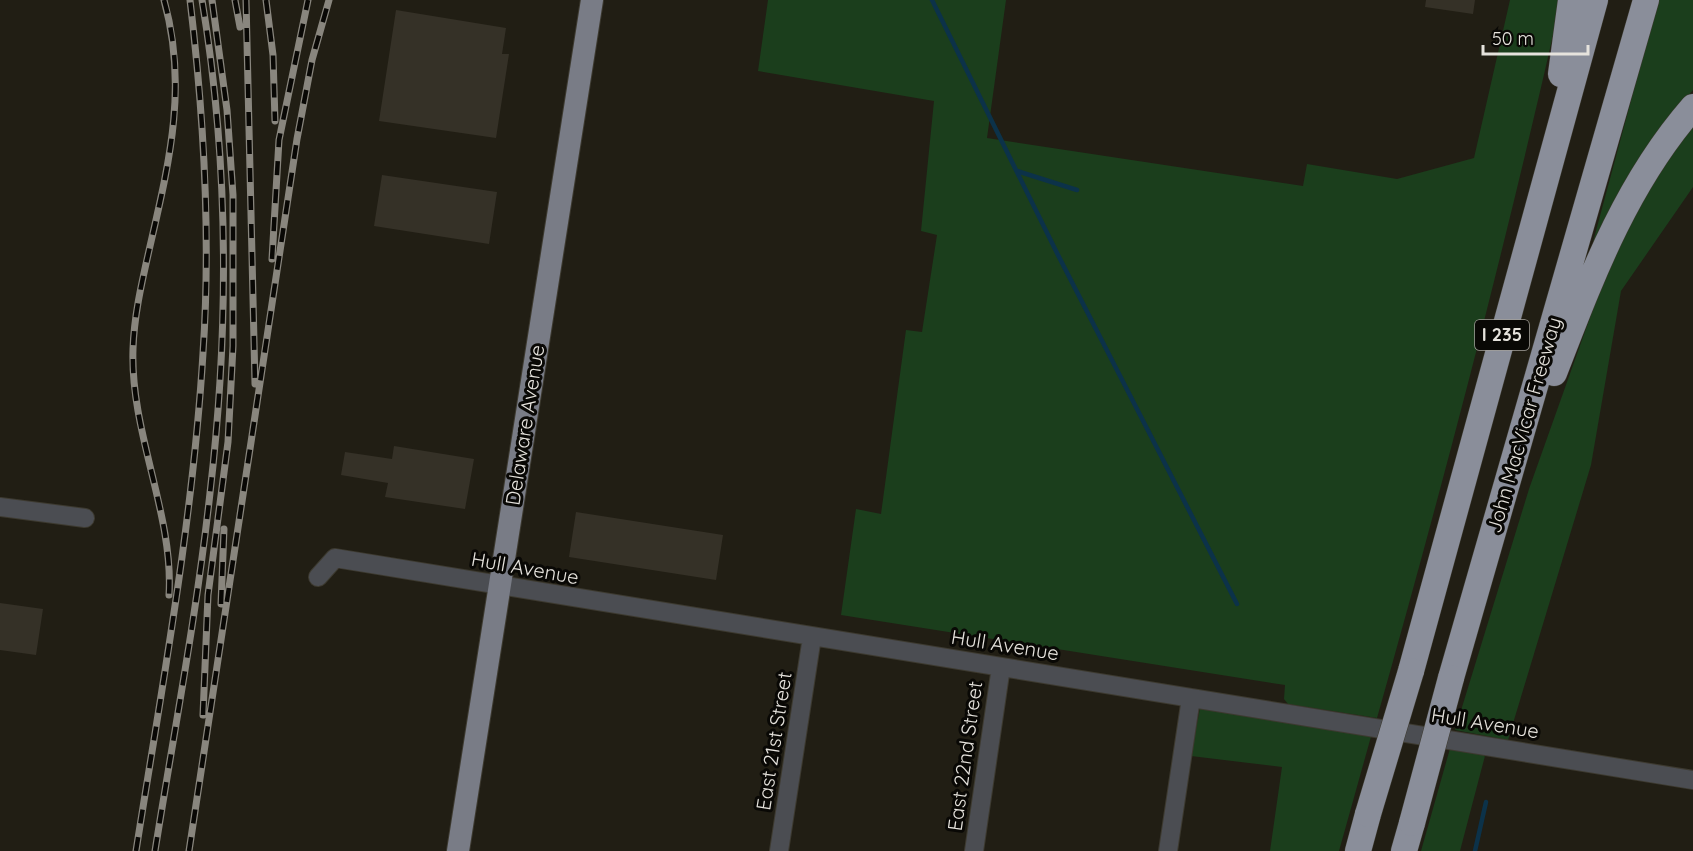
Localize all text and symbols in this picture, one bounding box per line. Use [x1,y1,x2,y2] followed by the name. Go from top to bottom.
[1483,18,1588,56] scale bar
[1492,27,1534,50] text: 50 m
[1481,314,1566,536] street label: John MacVicar Freeway
[1475,320,1529,350] road number: I 235
[499,343,550,507] street label: Delaware Avenue
[469,546,581,589] street label: Hull Avenue
[949,624,1061,665] street label: Hull Avenue
[750,670,797,812] street label: East 21st Street
[942,679,987,832] street label: East 22nd Street
[1429,702,1541,743] street label: Hull Avenue

